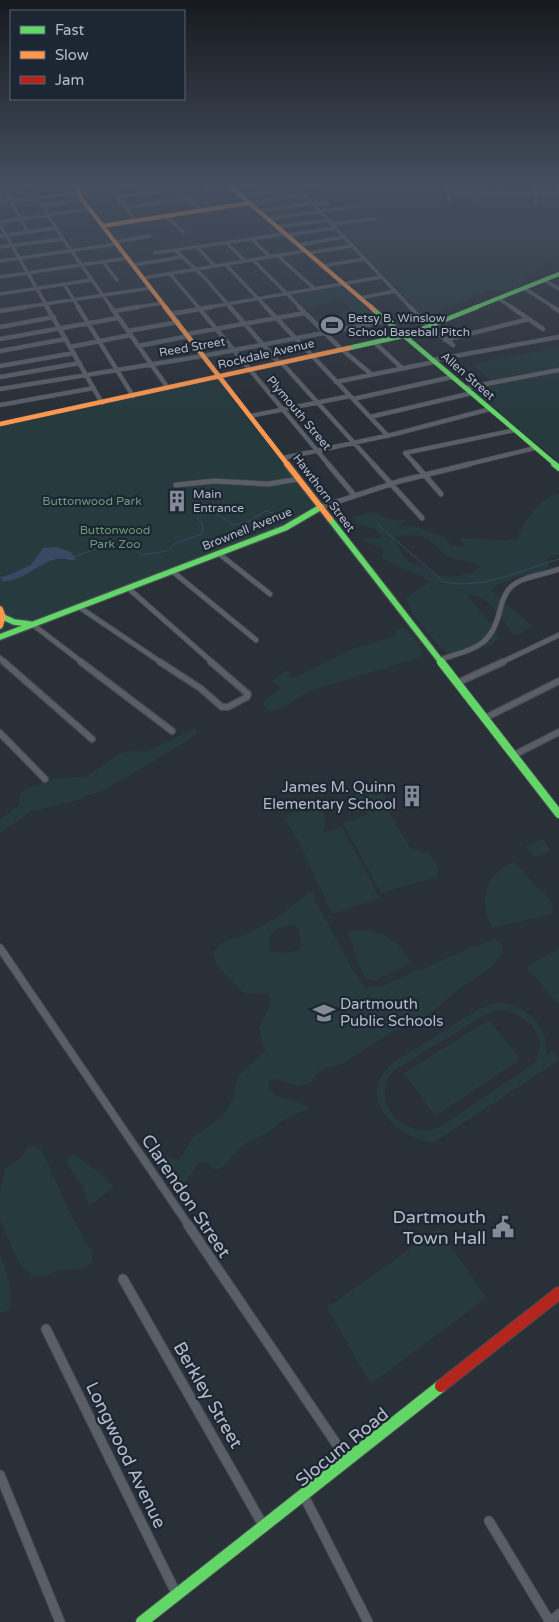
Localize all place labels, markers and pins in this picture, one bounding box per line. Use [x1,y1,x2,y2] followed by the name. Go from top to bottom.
[348,311,470,339] place label: Betsy B. Winslow School Baseball Pitch
[319,312,345,338] sports icon: Betsy B. Winslow School Baseball Pitch
[193,487,244,515] place label: Main Entrance
[164,488,190,514] building icon: Main Entrance
[263,778,396,813] place label: James M. Quinn Elementary School
[399,783,425,809] building icon: James M. Quinn Elementary School
[340,995,444,1030] place label: Dartmouth Public Schools
[311,1000,337,1026] school or university icon: Dartmouth Public Schools
[393,1206,486,1249] place label: Dartmouth Town Hall
[490,1214,516,1240] public building icon: Dartmouth Town Hall

